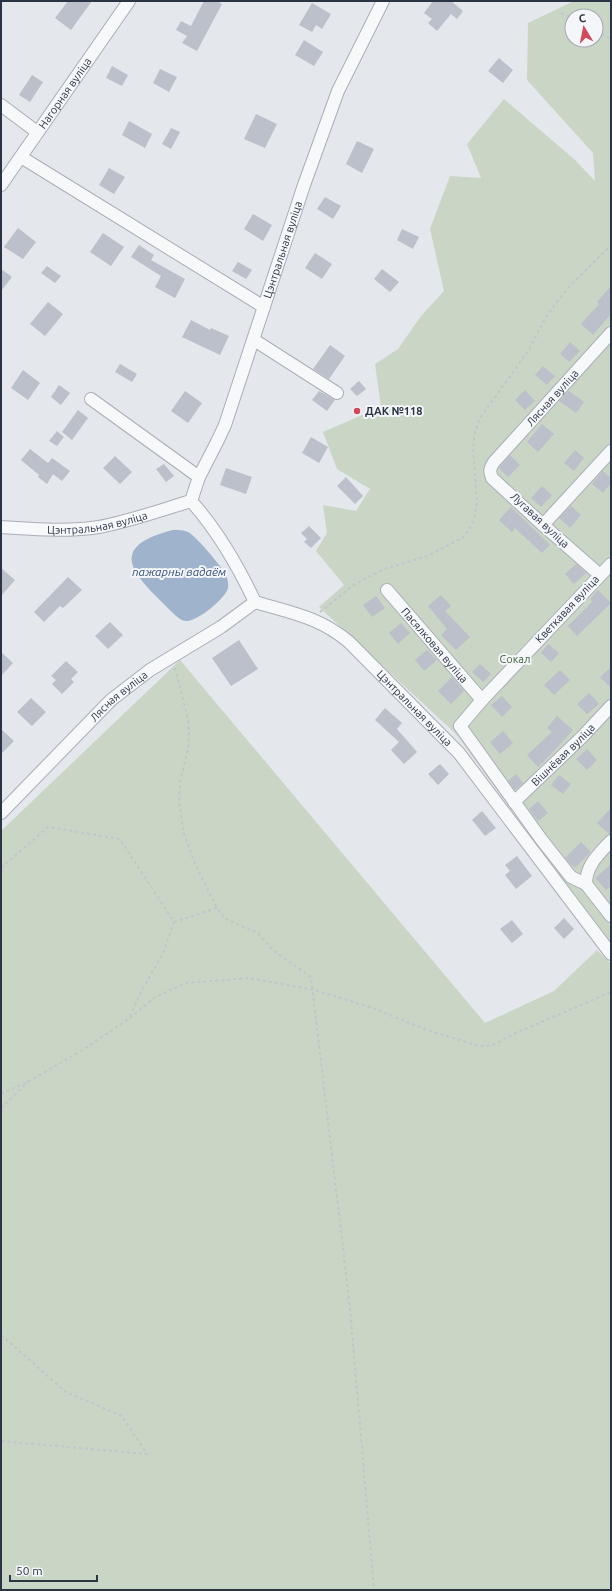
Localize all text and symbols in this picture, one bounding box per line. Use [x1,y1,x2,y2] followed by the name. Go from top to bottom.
[564,8,604,48] north arrow
[578,12,587,25] text: С
[36,55,94,131] street label: Нагорная вуліца
[261,200,304,300] street label: Цэнтральная вуліца
[524,367,581,428] street label: Лясная вуліца
[365,405,422,417] place label: ДАК №118
[352,406,362,416] marker: ДАК №118
[508,490,572,550] street label: Лугавая вуліца
[47,509,149,536] street label: Цэнтральная вуліца
[132,565,226,578] water label: пажарны вадаём
[533,573,601,645] street label: Кветкавая вуліца
[399,605,470,685] street label: Пасялковая вуліца
[500,653,530,665] park label: Сокал
[88,668,150,724] street label: Лясная вуліца
[375,668,455,748] street label: Цэнтральная вуліца
[529,721,597,788] street label: Вішнёвая вуліца
[10,1557,97,1583] scale bar
[16,1564,43,1577] text: 50 m

